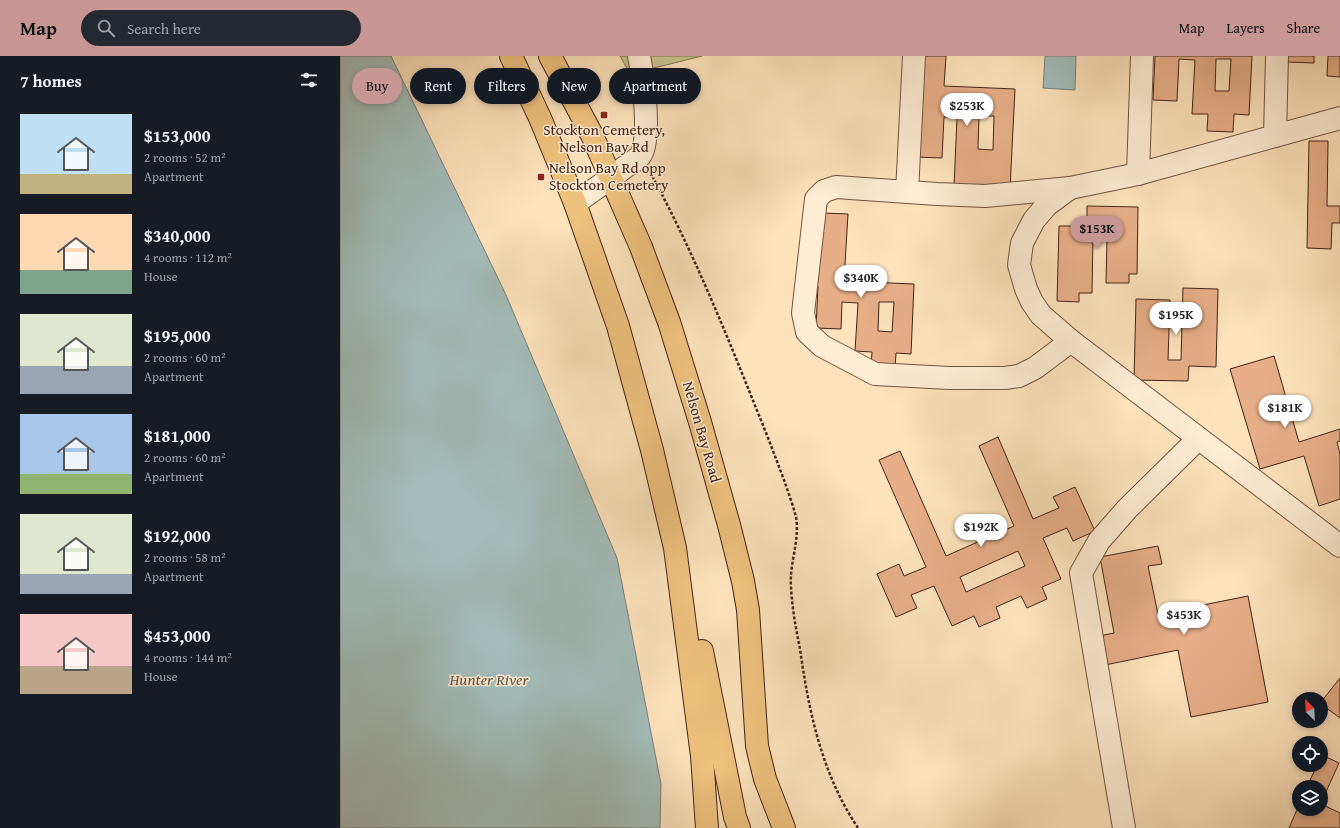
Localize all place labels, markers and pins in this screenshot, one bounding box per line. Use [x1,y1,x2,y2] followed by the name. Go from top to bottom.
[939,93,995,127] pin: $253K
[599,110,609,120] marker: Stockton Cemetery, Nelson Bay Rd
[543,119,665,157] place label: Stockton Cemetery, Nelson Bay Rd
[549,157,669,195] place label: Nelson Bay Rd opp Stockton Cemetery
[536,172,546,182] marker: Nelson Bay Rd opp Stockton Cemetery
[1069,216,1125,250] pin: $153K
[833,265,889,299] pin: $340K
[1148,302,1204,336] pin: $195K
[1257,395,1313,429] pin: $181K
[953,514,1009,548] pin: $192K
[1156,602,1212,636] pin: $453K

